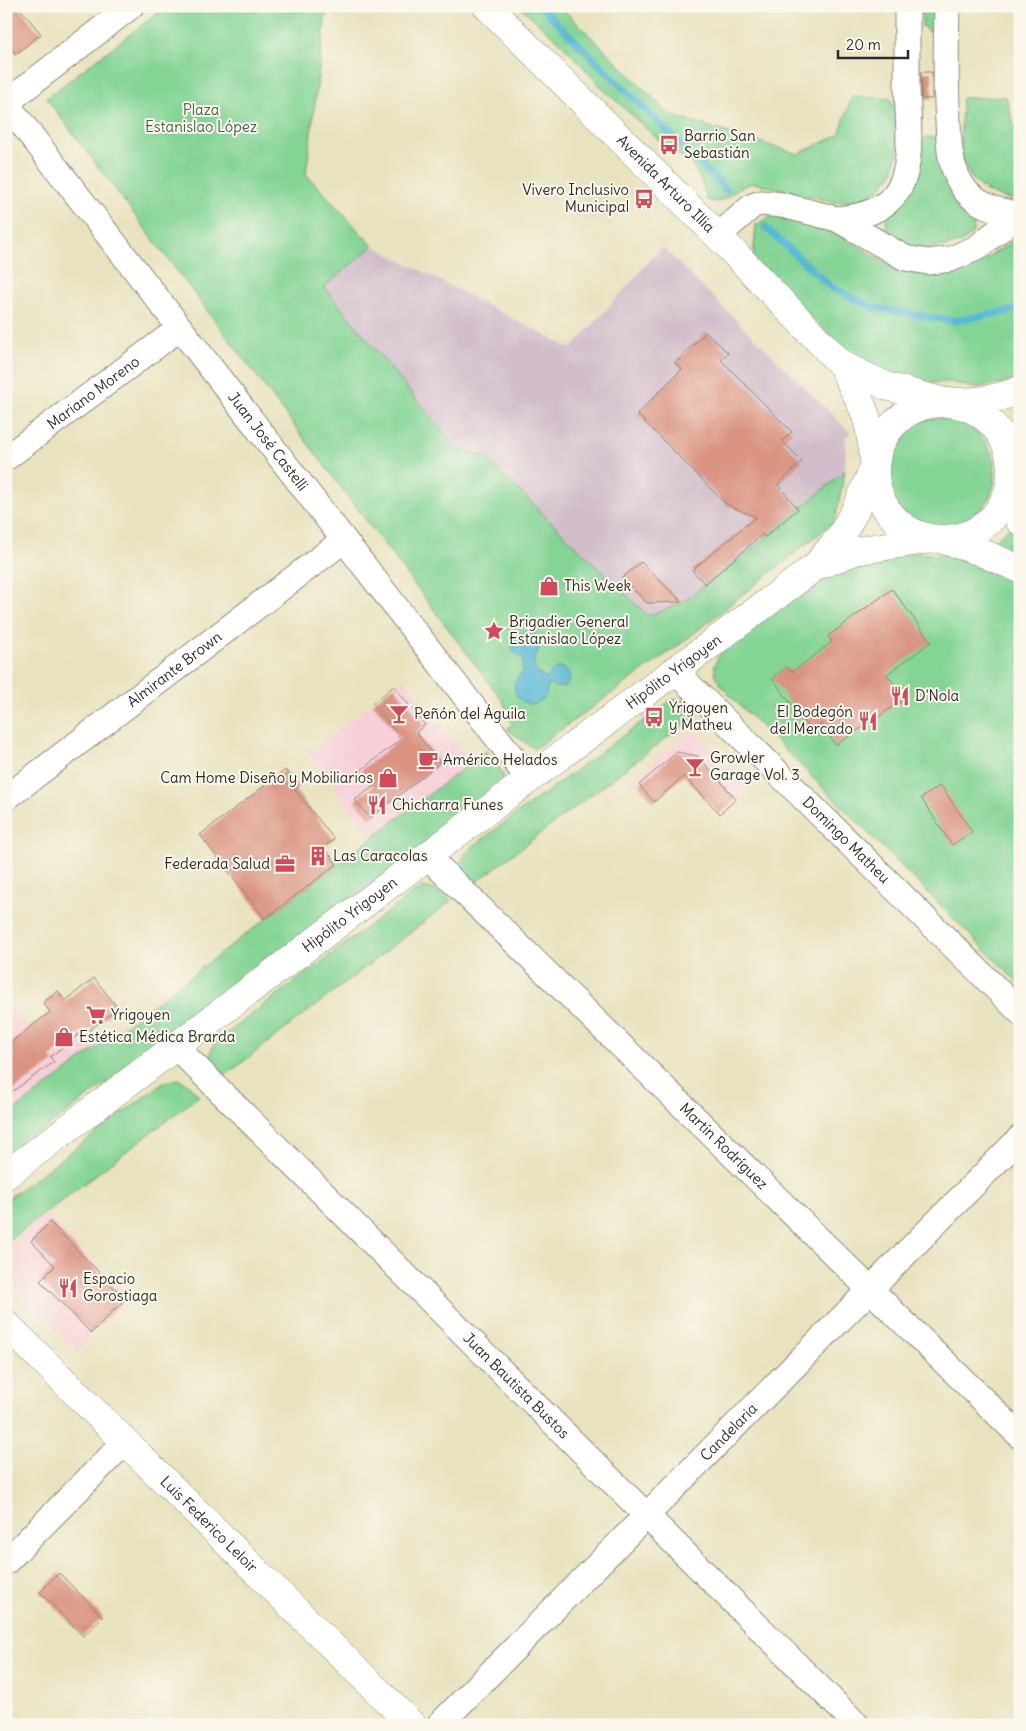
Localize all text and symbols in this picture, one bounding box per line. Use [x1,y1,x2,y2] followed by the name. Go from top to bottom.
[838,28,908,60] scale bar
[846,35,881,54] text: 20 m
[145,100,257,136] park label: Plaza Estanislao López
[684,126,756,162] place label: Barrio San Sebastián
[613,131,719,237] street label: Avenida Arturo Illia
[658,134,680,156] bus stop icon: Barrio San Sebastián
[522,180,629,216] place label: Vivero Inclusivo Municipal
[633,188,655,210] bus stop icon: Vivero Inclusivo Municipal
[43,352,143,433] street label: Mariano Moreno
[224,388,313,494] street label: Juan José Castelli
[538,575,560,597] shop icon: This Week
[564,576,632,595] place label: This Week
[509,612,629,648] place label: Brigadier General Estanislao López
[483,620,505,642] place icon: Brigadier General Estanislao López
[123,627,226,711] street label: Almirante Brown
[622,630,725,713] street label: Hipólito Yrigoyen
[889,685,911,707] restaurant icon: D'Nola
[915,686,960,705] place label: D'Nola
[669,698,733,734] place label: Yrigoyen y Matheu
[770,702,853,738] place label: El Bodegón del Mercado
[388,703,410,725] bar icon: Peñón del Águila
[414,704,526,723] place label: Peñón del Águila
[643,706,665,728] bus stop icon: Yrigoyen y Matheu
[857,710,879,732] restaurant icon: El Bodegón del Mercado
[710,748,800,784] place label: Growler Garage Vol. 3
[417,749,439,771] cafe icon: Américo Helados
[443,750,558,769] place label: Américo Helados
[684,756,706,778] bar icon: Growler Garage Vol. 3
[377,767,399,789] shop icon: Cam Home Diseño y Mobiliarios
[160,768,373,787] place label: Cam Home Diseño y Mobiliarios
[799,792,895,887] street label: Domingo Matheu
[366,794,388,816] restaurant icon: Chicharra Funes
[392,795,503,814] place label: Chicharra Funes
[307,845,329,867] building icon: Las Caracolas
[333,846,428,865] place label: Las Caracolas
[274,853,296,875] office icon: Federada Salud
[164,854,270,873] place label: Federada Salud
[298,872,401,956] street label: Hipólito Yrigoyen
[85,1004,107,1026] supermarket icon: Yrigoyen
[111,1005,170,1024] place label: Yrigoyen
[53,1026,75,1048] shop icon: Estética Médica Brarda
[79,1027,236,1046] place label: Estética Médica Brarda
[676,1098,772,1193] street label: Martín Rodríguez
[83,1269,158,1305] place label: Espacio Gorostiaga
[57,1277,79,1299] restaurant icon: Espacio Gorostiaga
[459,1328,574,1442] street label: Juan Bautista Bustos
[696,1399,762,1465] street label: Candelaria
[156,1472,262,1576] street label: Luis Federico Leloir

